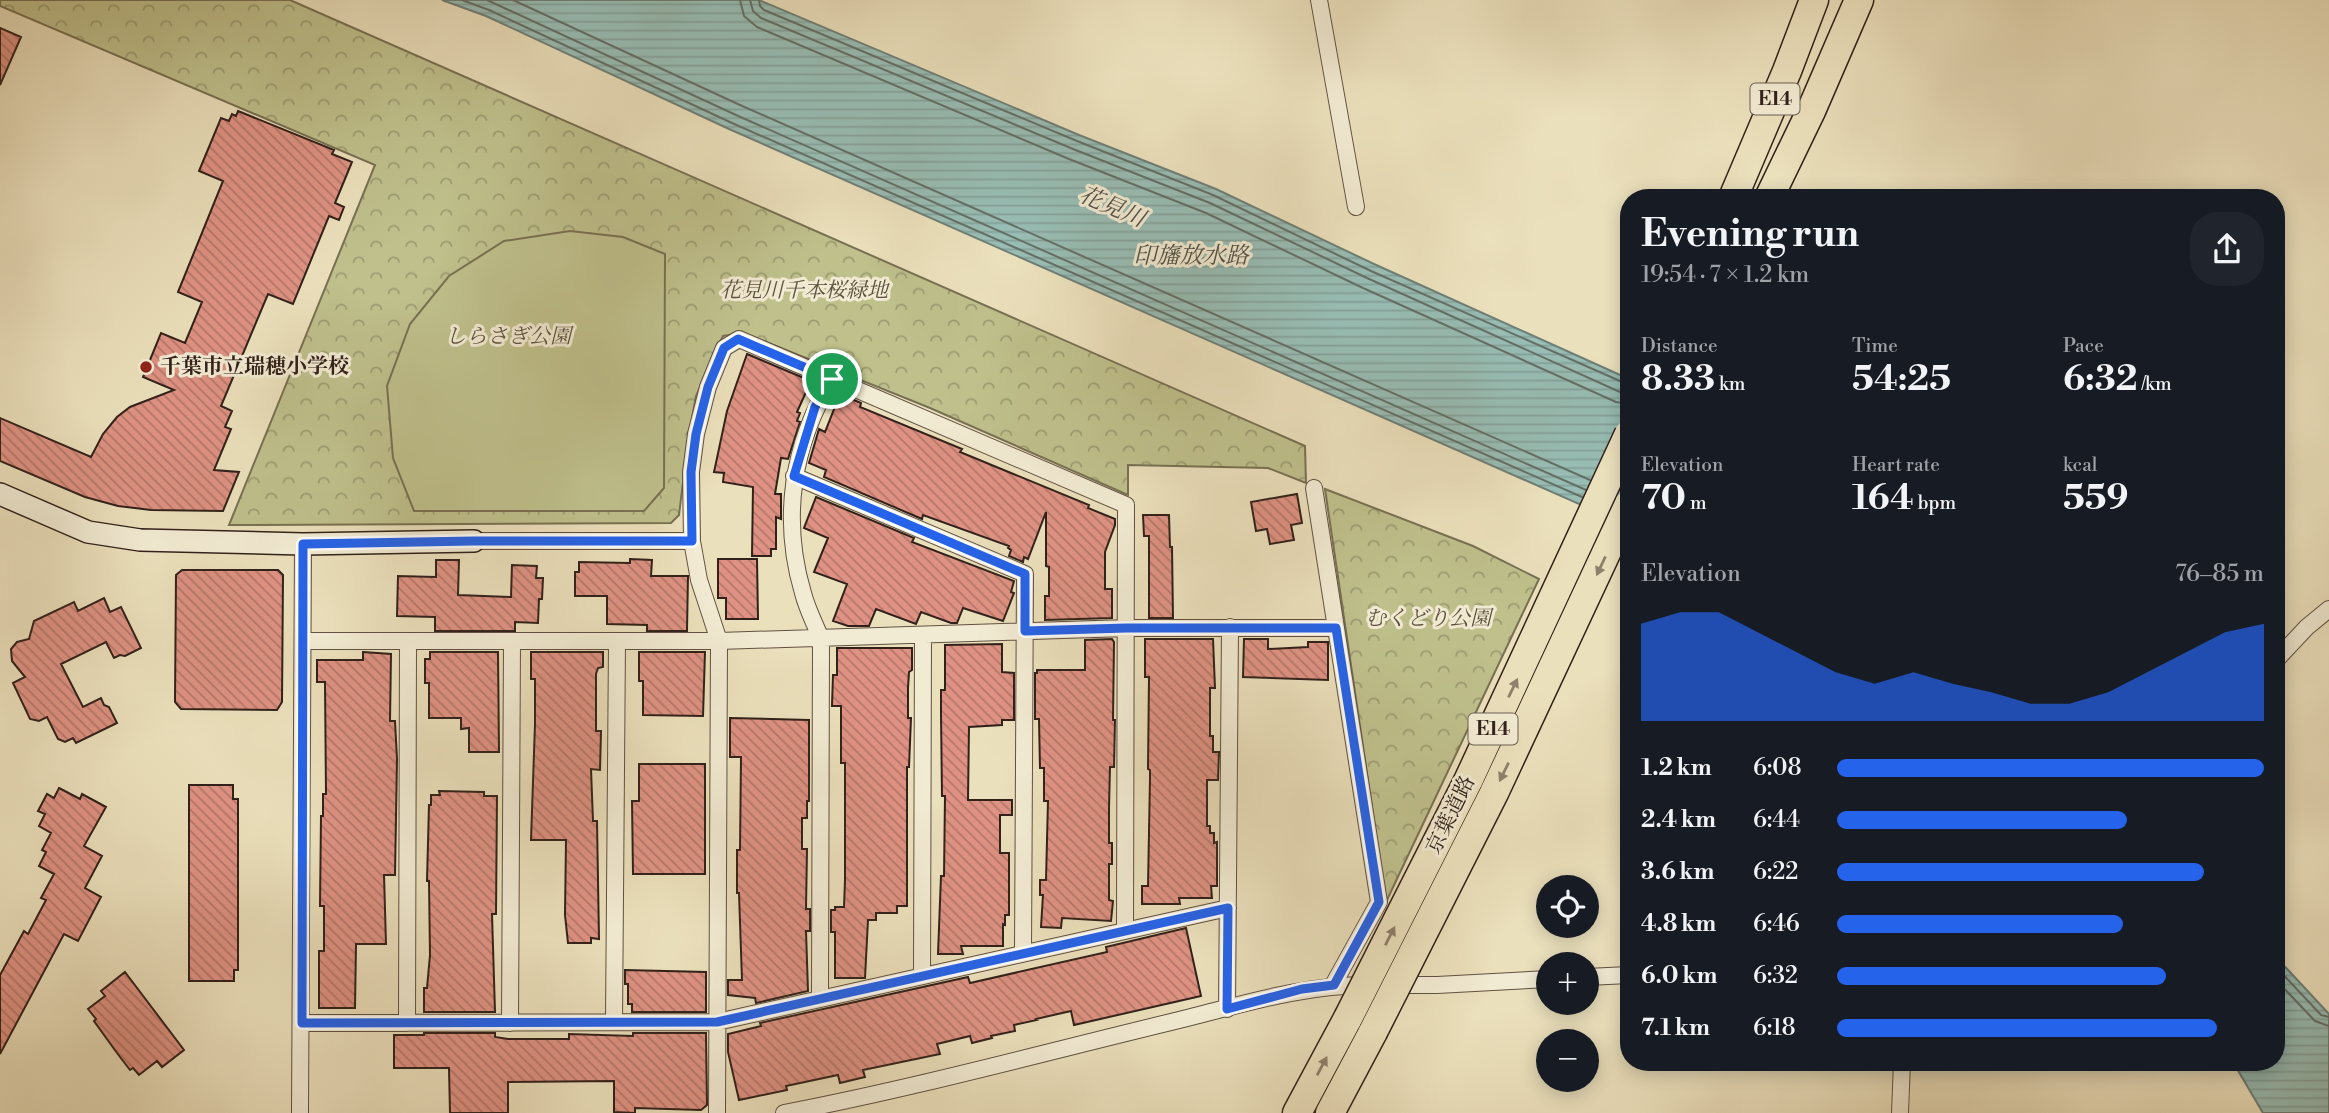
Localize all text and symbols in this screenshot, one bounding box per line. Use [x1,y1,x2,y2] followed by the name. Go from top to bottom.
[1750,83,1800,114] road number: E14
[1075,181,1152,235] water label: 花見川
[1641,211,1859,258] text: Evening run
[2190,212,2264,286] button: share
[1134,242,1251,270] water label: 印旛放水路
[1641,261,1809,289] text: 19:54 · 7 × 1.2 km
[720,278,890,304] park label: 花見川千本桜緑地
[445,324,574,350] park label: しらさぎ公園
[1641,334,1718,358] text: Distance
[1852,334,1898,358] text: Time
[2063,334,2104,358] text: Pace
[802,349,862,409] pin
[160,354,349,380] place label: 千葉市立瑞穂小学校
[1641,358,1715,401] text: 8.33
[1852,358,1951,401] text: 54:25
[2063,358,2138,401] text: 6:32
[138,359,154,375] marker: 千葉市立瑞穂小学校
[813,360,851,398] icon: arrive
[1715,372,1746,396] text: km
[2138,372,2172,396] text: /km
[1641,453,1723,477] text: Elevation
[1852,453,1940,477] text: Heart rate
[2063,453,2097,477] text: kcal
[1641,477,1686,520] text: 70
[1852,477,1914,520] text: 164
[2063,477,2128,520] text: 559
[1686,491,1707,515] text: m
[1914,491,1956,515] text: bpm
[1595,556,1607,576] one-way arrow
[1641,560,1741,588] text: Elevation
[2175,560,2264,588] text: 76–85 m
[1365,606,1494,632] park label: むくどり公園
[1507,678,1518,698] one-way arrow
[1468,714,1518,744] road number: E14
[1641,754,1712,782] text: 1.2 km
[1753,754,1801,782] text: 6:08
[1499,762,1510,782] one-way arrow
[1421,772,1481,858] street label: 京葉道路
[1641,806,1716,834] text: 2.4 km
[1753,806,1800,834] text: 6:44
[1641,858,1714,886] text: 3.6 km
[1753,858,1798,886] text: 6:22
[1536,875,1599,1092] map controls
[1536,875,1599,938] button: locate
[1641,910,1716,938] text: 4.8 km
[1753,910,1800,938] text: 6:46
[1385,926,1396,946] one-way arrow
[1536,952,1599,1015] button: +
[1641,962,1717,990] text: 6.0 km
[1753,962,1798,990] text: 6:32
[1641,1014,1710,1042] text: 7.1 km
[1753,1014,1796,1042] text: 6:18
[1536,1029,1599,1092] button: −
[1316,1055,1328,1075] one-way arrow

